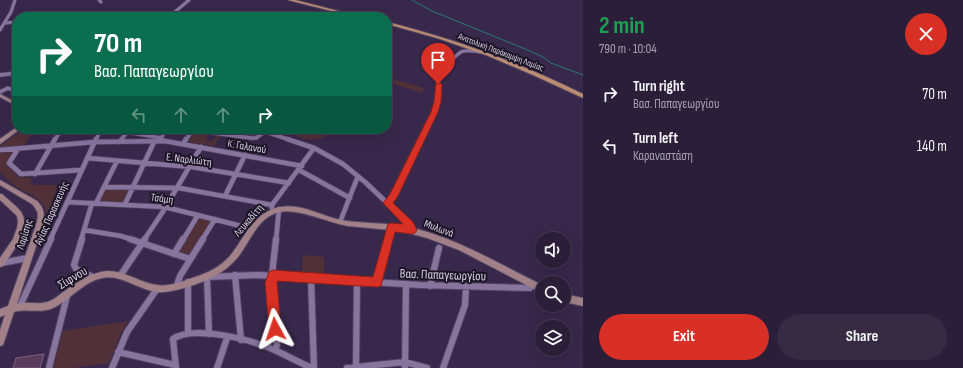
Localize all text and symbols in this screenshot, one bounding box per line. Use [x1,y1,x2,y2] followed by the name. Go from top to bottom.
[599,11,645,40] text: 2 min
[905,13,947,55] button: close
[94,27,142,60] text: 70 m
[28,28,80,80] icon: right
[455,31,546,74] street label: Ανατολική Παράκαμψη Λαμίας
[599,41,657,57] text: 790 m · 10:04
[421,43,455,84] pin
[427,49,449,71] icon: arrive
[94,61,214,82] text: Βασ. Παπαγεωργίου
[633,77,685,96] text: Turn right
[599,83,621,105] icon: right
[922,85,947,104] text: 70 m
[633,96,720,112] text: Βασ. Παπαγεωργίου
[128,104,150,126] icon: left
[170,104,192,126] icon: ahead
[212,104,234,126] icon: ahead
[254,104,276,126] icon: right
[633,129,678,148] text: Turn left
[599,135,621,157] icon: left
[226,137,268,156] street label: Κ. Γαλανού
[917,137,947,156] text: 140 m
[633,148,693,164] text: Καραναστάση
[165,150,213,169] street label: Ε. Ναρλιώτη
[31,179,71,248] street label: Αγίας Παρασκευής
[150,190,174,207] street label: Τσάμη
[230,201,266,240] street label: Λευκαδίτη
[422,217,456,240] street label: Μυλωνά
[13,218,35,252] street label: Λαρίσης
[535,232,571,356] map controls
[535,232,571,268] button: sound
[55,263,90,293] street label: Σίφνου
[399,265,486,285] street label: Βασ. Παπαγεωργίου
[535,276,571,312] button: search
[254,308,296,350] position arrow
[599,314,769,360] button: Exit
[777,314,947,360] button: Share
[535,320,571,356] button: layers

